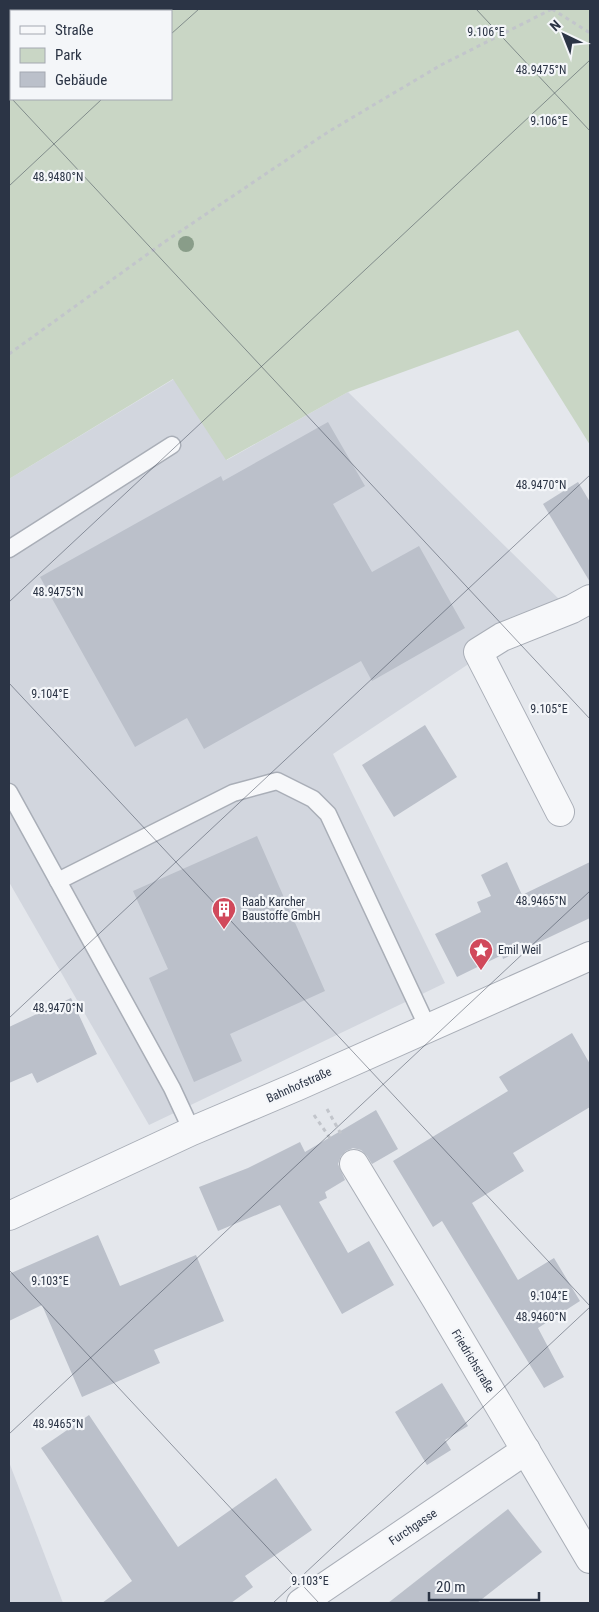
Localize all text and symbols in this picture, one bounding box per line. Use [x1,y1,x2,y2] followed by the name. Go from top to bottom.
[10,10,172,100] legend
[539,10,589,60] north arrow
[547,17,564,34] text: N
[55,21,94,39] text: Straße
[467,25,505,39] text: 9.106°E
[55,46,82,64] text: Park
[516,63,566,77] text: 48.9475°N
[55,71,107,89] text: Gebäude
[530,114,568,128] text: 9.106°E
[33,170,83,184] text: 48.9480°N
[516,478,566,492] text: 48.9470°N
[33,585,83,599] text: 48.9475°N
[31,687,69,701] text: 9.104°E
[530,702,568,716] text: 9.105°E
[516,894,566,908] text: 48.9465°N
[242,895,320,923] place label: Raab Karcher Baustoffe GmbH
[211,896,237,930] building icon: Raab Karcher Baustoffe GmbH
[468,937,494,971] place icon: Emil Weil
[498,943,541,957] place label: Emil Weil
[33,1001,83,1015] text: 48.9470°N
[264,1064,334,1106] street label: Bahnhofstraße
[31,1274,69,1288] text: 9.103°E
[530,1289,568,1303] text: 9.104°E
[516,1310,566,1324] text: 48.9460°N
[449,1327,498,1396] street label: Friedrichstraße
[33,1417,83,1431] text: 48.9465°N
[386,1506,440,1548] street label: Furchgasse
[429,1570,539,1602] scale bar
[291,1574,329,1588] text: 9.103°E
[436,1578,466,1596] text: 20 m

